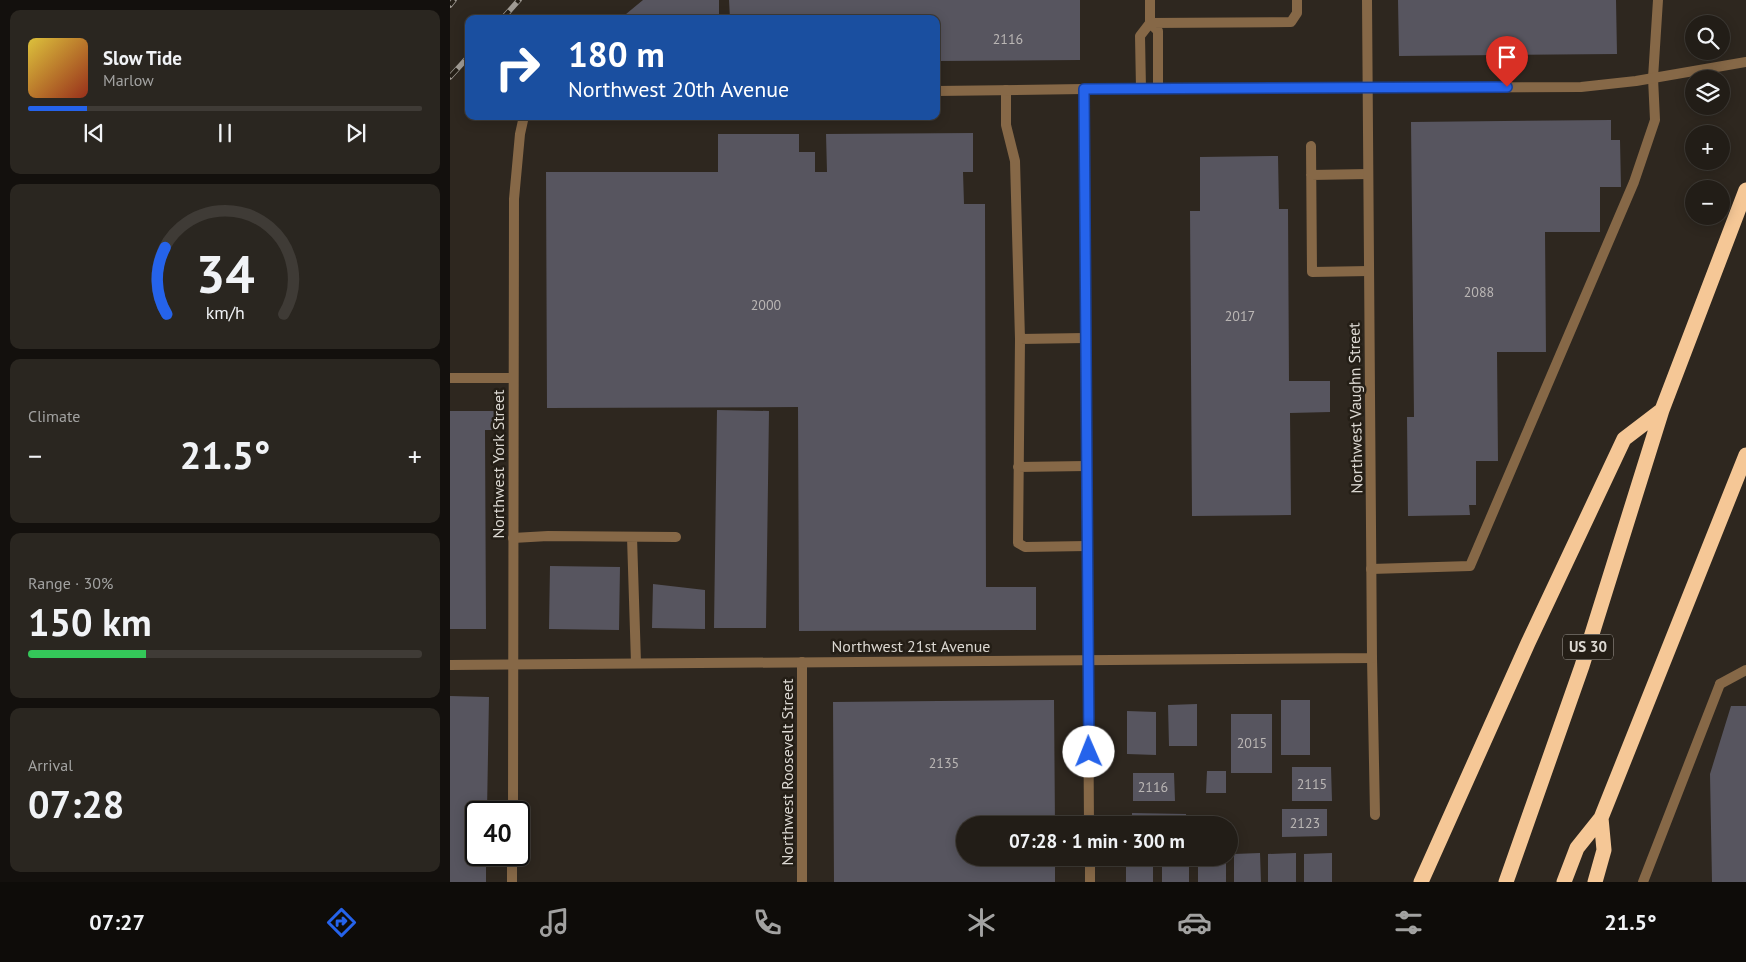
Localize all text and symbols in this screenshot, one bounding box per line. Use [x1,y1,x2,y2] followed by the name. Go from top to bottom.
[1685,15,1730,225] map controls
[1685,15,1730,60] button: search
[993,30,1023,48] house number: 2116
[568,31,665,77] text: 180 m
[485,35,550,100] icon: right
[1486,36,1528,87] pin
[1493,43,1521,71] icon: arrive
[103,46,182,70] text: Slow Tide
[103,70,154,90] text: Marlow
[1685,70,1730,115] button: layers
[568,75,789,103] text: Northwest 20th Avenue
[80,119,108,147] icon: previous
[211,119,239,147] icon: pause
[342,119,370,147] icon: next
[1685,125,1730,170] button: +
[1685,180,1730,225] button: −
[196,240,254,307] text: 34
[1464,283,1494,301] house number: 2088
[751,296,782,314] house number: 2000
[205,301,245,324] text: km/h
[1225,307,1255,325] house number: 2017
[1343,322,1366,494] street label: Northwest Vaughn Street
[488,389,508,539] street label: Northwest York Street
[28,406,80,426] text: Climate
[180,430,270,479] text: 21.5°
[28,437,42,474] text: −
[408,437,422,474] text: +
[28,573,113,593] text: Range · 30%
[28,597,152,646] text: 150 km
[1563,634,1613,660] road number: US 30
[832,636,990,656] street label: Northwest 21st Avenue
[777,678,797,865] street label: Northwest Roosevelt Street
[1062,725,1114,777] position arrow
[1237,734,1267,752] house number: 2015
[929,754,959,772] house number: 2135
[28,755,73,775] text: Arrival
[1297,775,1327,793] house number: 2115
[1138,778,1168,796] house number: 2116
[28,779,124,828] text: 07:28
[465,801,530,866] speed limit sign: 40
[1290,814,1320,832] house number: 2123
[1009,829,1185,853] text: 07:28 · 1 min · 300 m
[324,905,359,940] icon: directions
[537,905,572,940] icon: music
[750,905,785,940] icon: phone
[964,905,999,940] icon: climate
[1177,905,1212,940] icon: car
[1391,905,1426,940] icon: filters
[89,908,145,936] text: 07:27
[1604,908,1657,936] text: 21.5°

